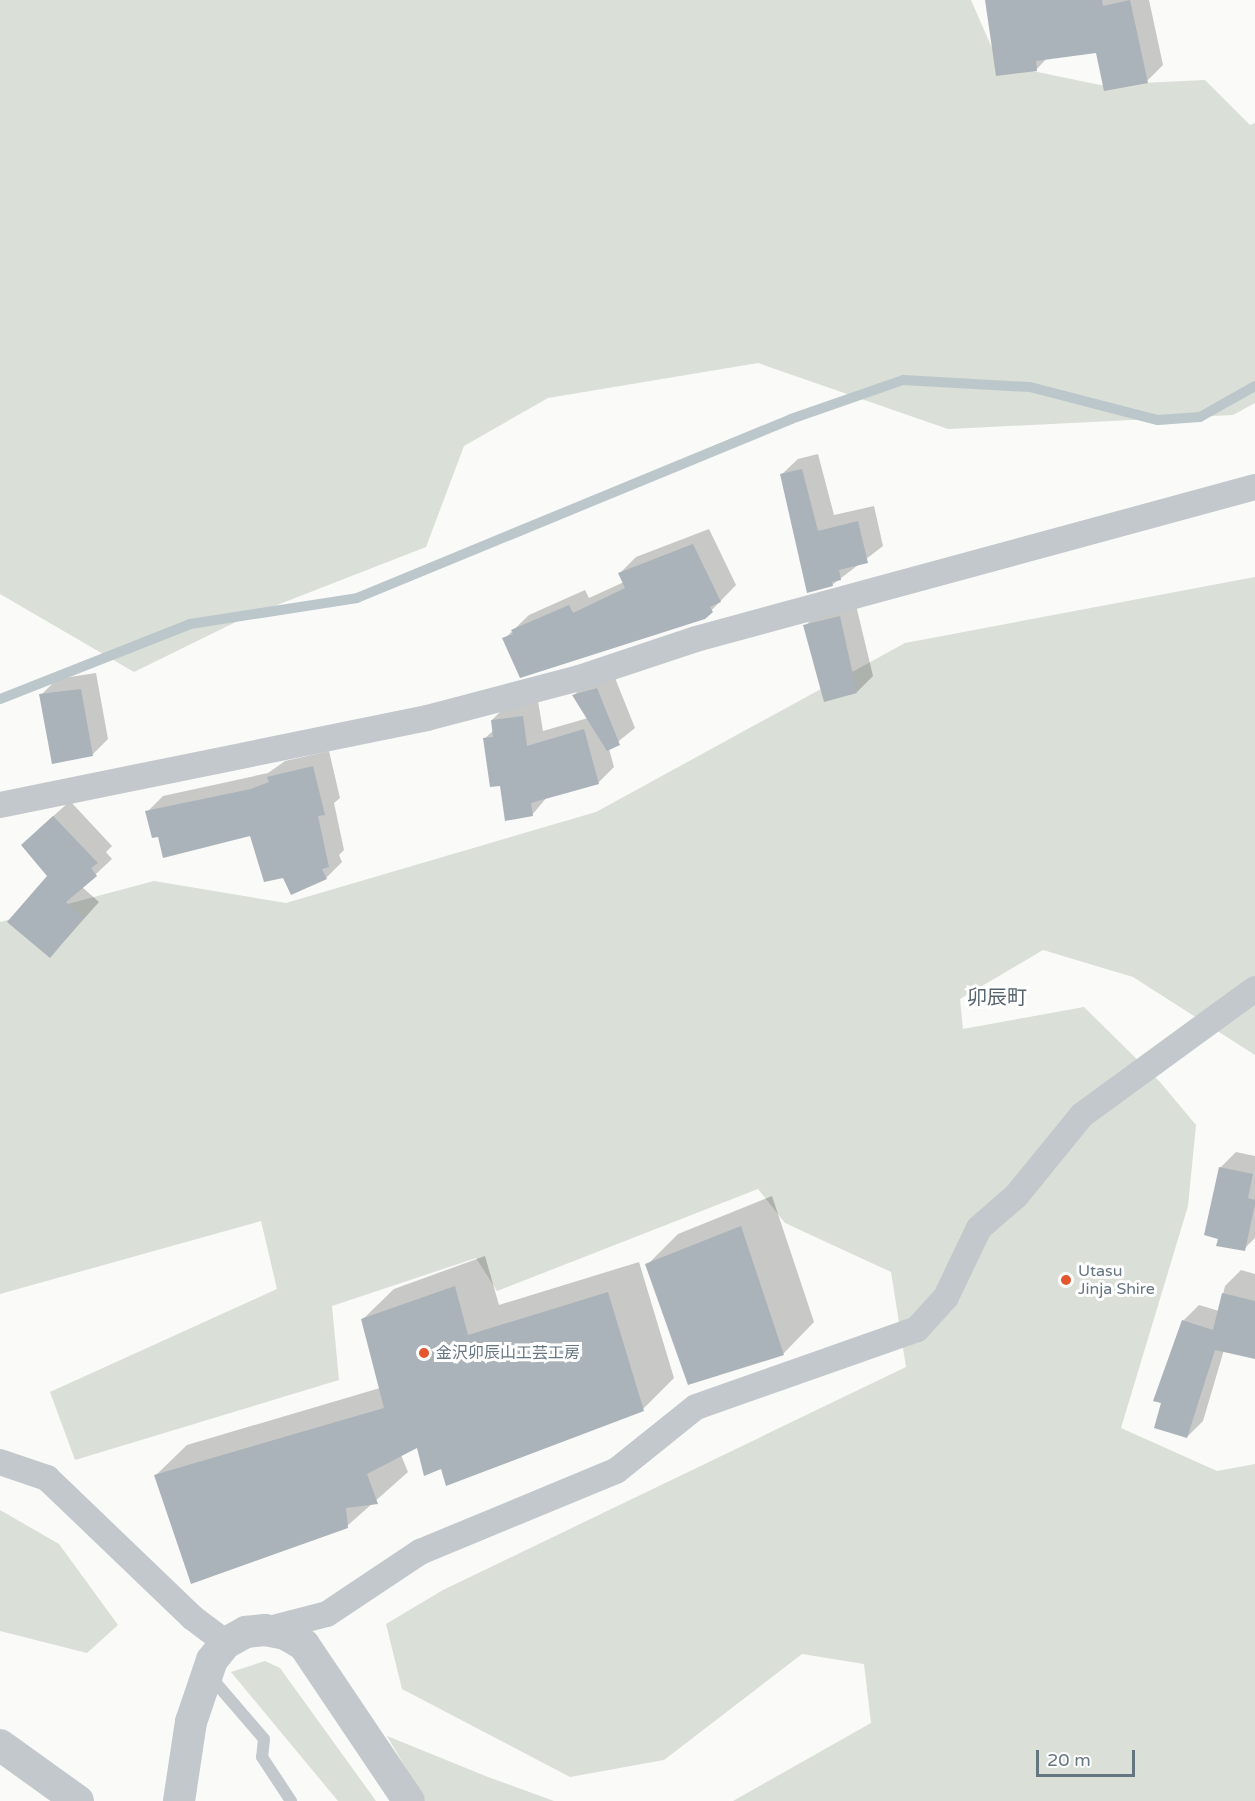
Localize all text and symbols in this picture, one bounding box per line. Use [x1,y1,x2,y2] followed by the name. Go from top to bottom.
[967,986,1027,1010] district label: 卯辰町
[1078,1261,1155,1299] place label: Utasu Jinja Shire
[1059,1273,1073,1287] marker: Utasu Jinja Shire
[436,1343,580,1363] place label: 金沢卯辰山工芸工房
[417,1346,431,1360] marker: 金沢卯辰山工芸工房
[1039,1738,1138,1776] scale bar
[1047,1749,1091,1771] text: 20 m

